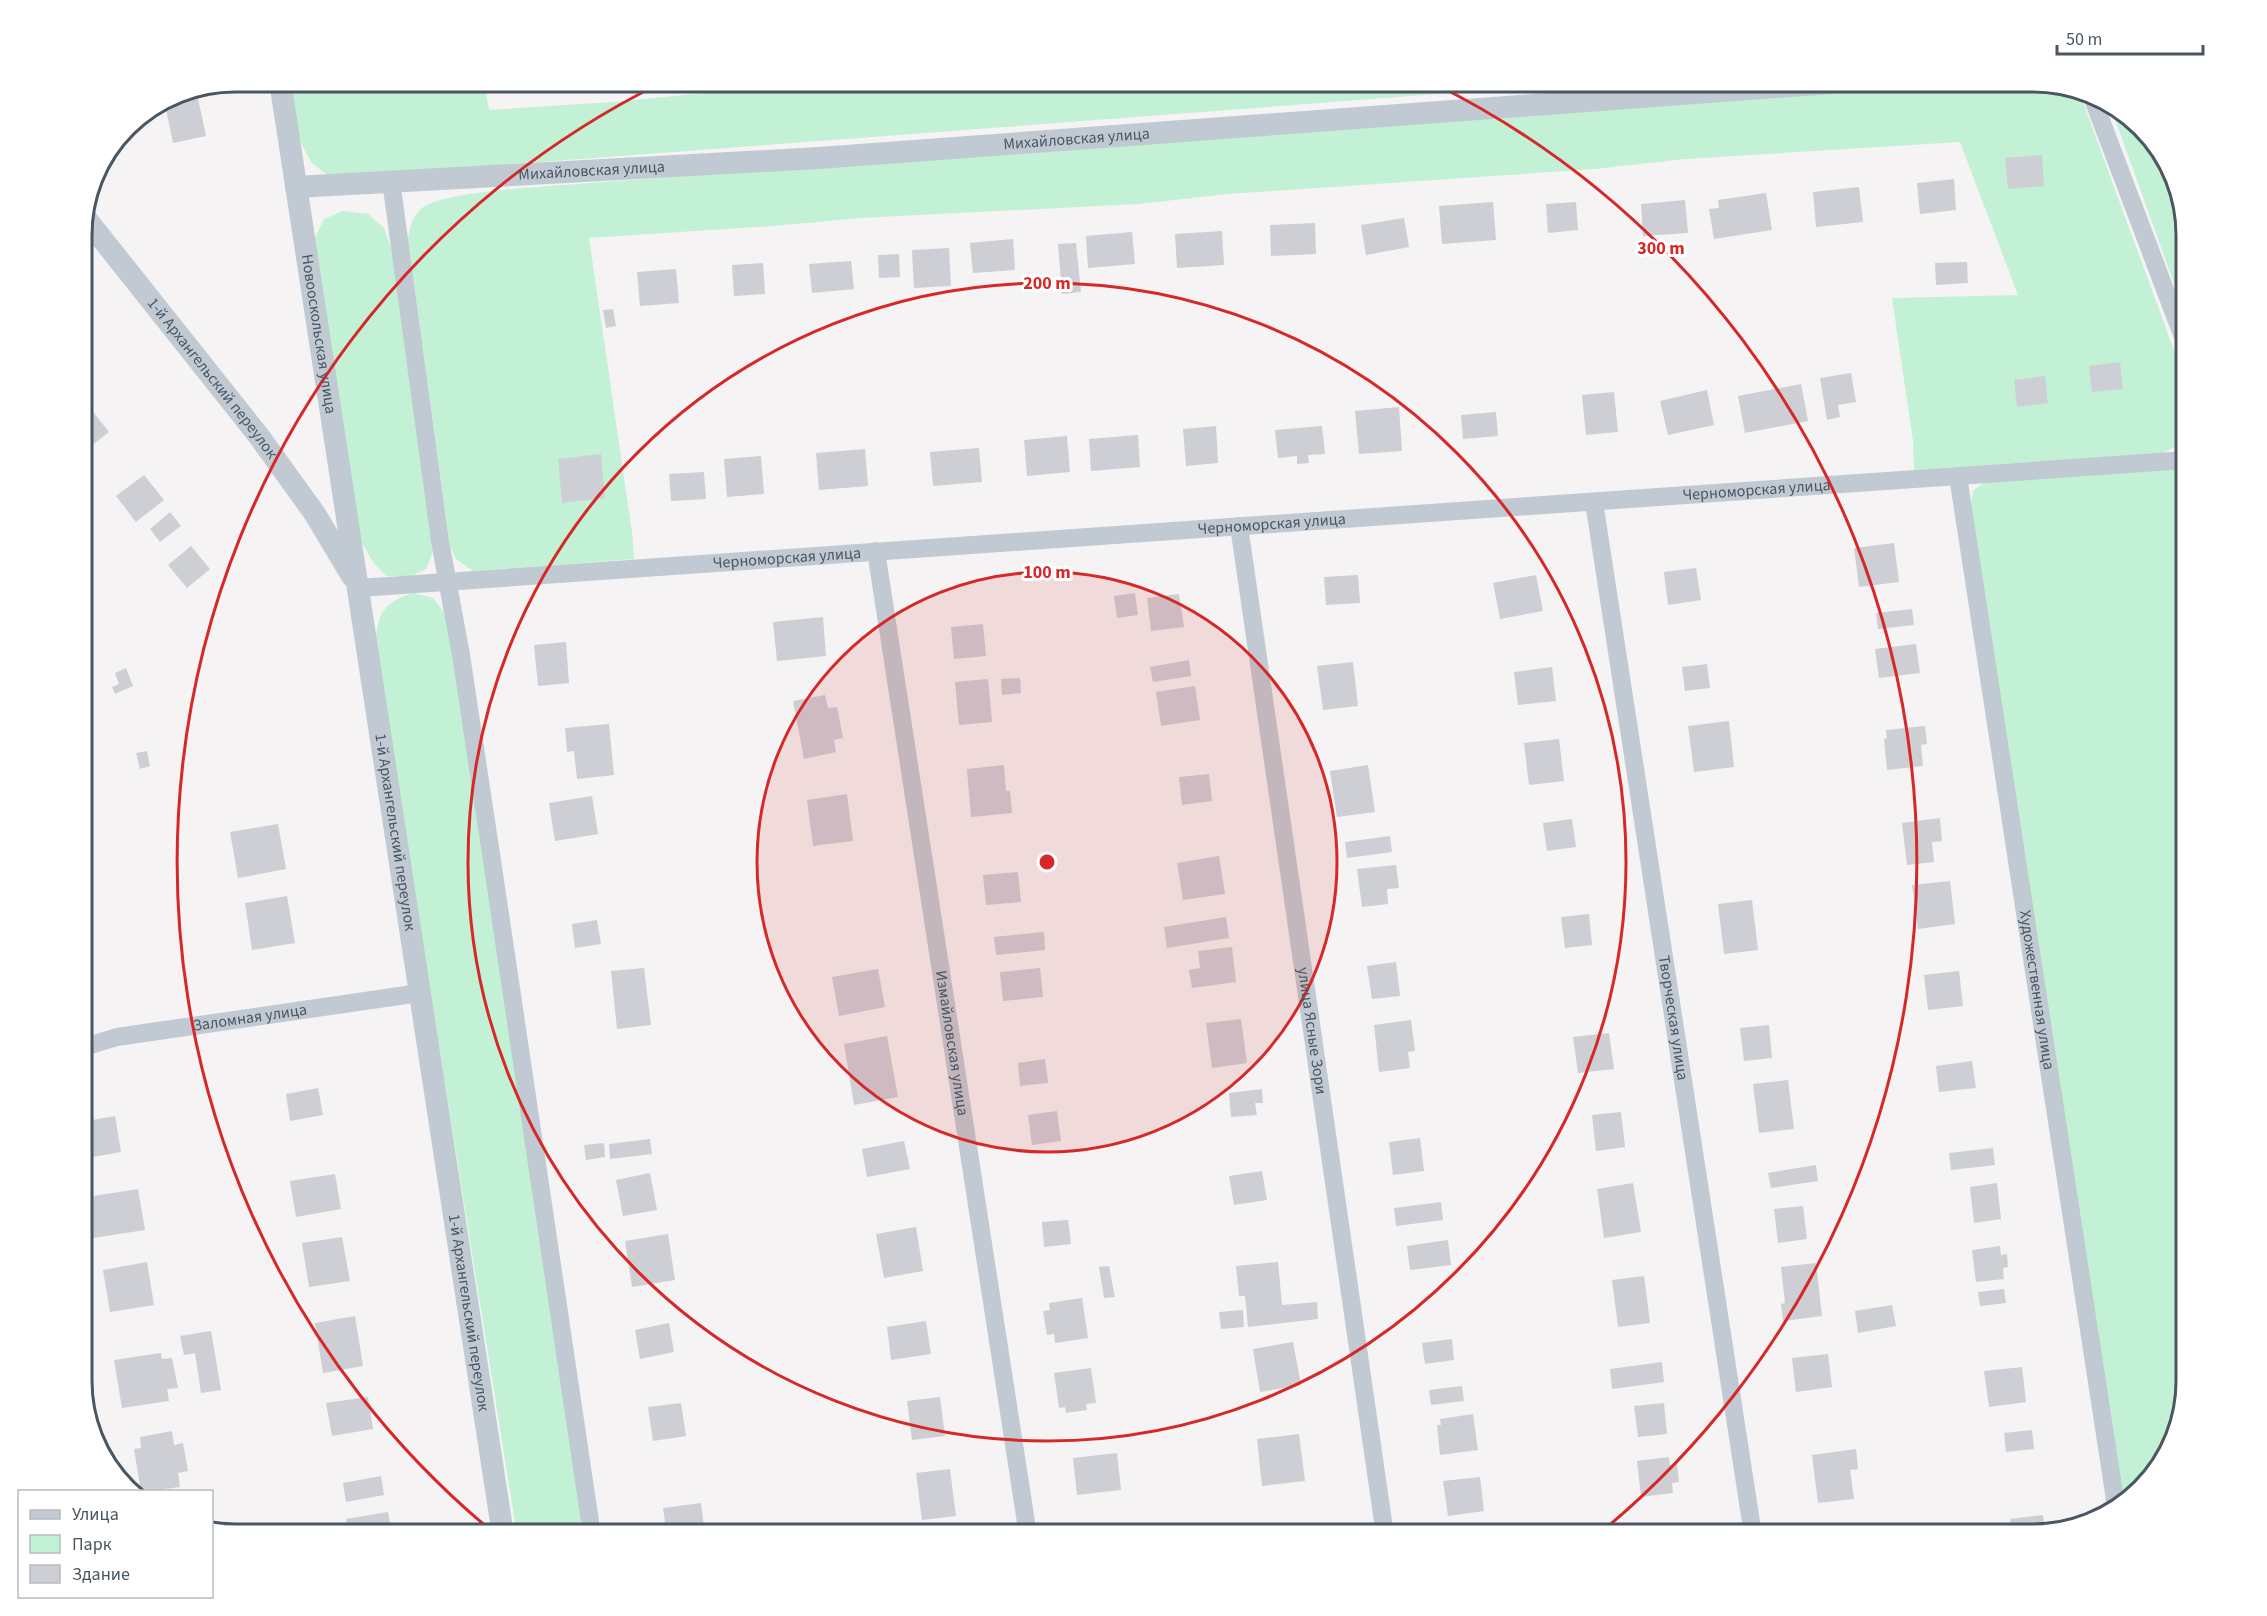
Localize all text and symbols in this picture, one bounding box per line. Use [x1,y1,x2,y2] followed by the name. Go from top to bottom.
[2057,18,2202,56] scale bar
[2066,27,2102,52] text: 50 m
[1003,123,1150,155] street label: Михайловская улица
[518,156,665,186] street label: Михайловская улица
[1637,236,1685,261] text: 300 m
[296,253,342,415] street label: Новооскольская улица
[1023,271,1071,296] text: 200 m
[142,293,283,463] street label: 1-й Архангельский переулок
[1682,474,1831,506] street label: Черноморская улица
[1197,508,1347,540] street label: Черноморская улица
[712,542,862,574] street label: Черноморская улица
[1023,560,1071,585] text: 100 m
[369,732,421,933] street label: 1-й Архангельский переулок
[1037,852,1057,872] centre of rings
[2014,909,2060,1071] street label: Художественная улица
[1653,954,1694,1082] street label: Творческая улица
[1292,966,1332,1096] street label: улица Ясные Зори
[930,969,974,1117] street label: Измайловская улица
[192,999,308,1037] street label: Заломная улица
[443,1212,495,1413] street label: 1-й Архангельский переулок
[18,1490,213,1598] legend
[72,1502,119,1527] text: Улица
[72,1532,112,1557] text: Парк
[72,1562,130,1587] text: Здание

